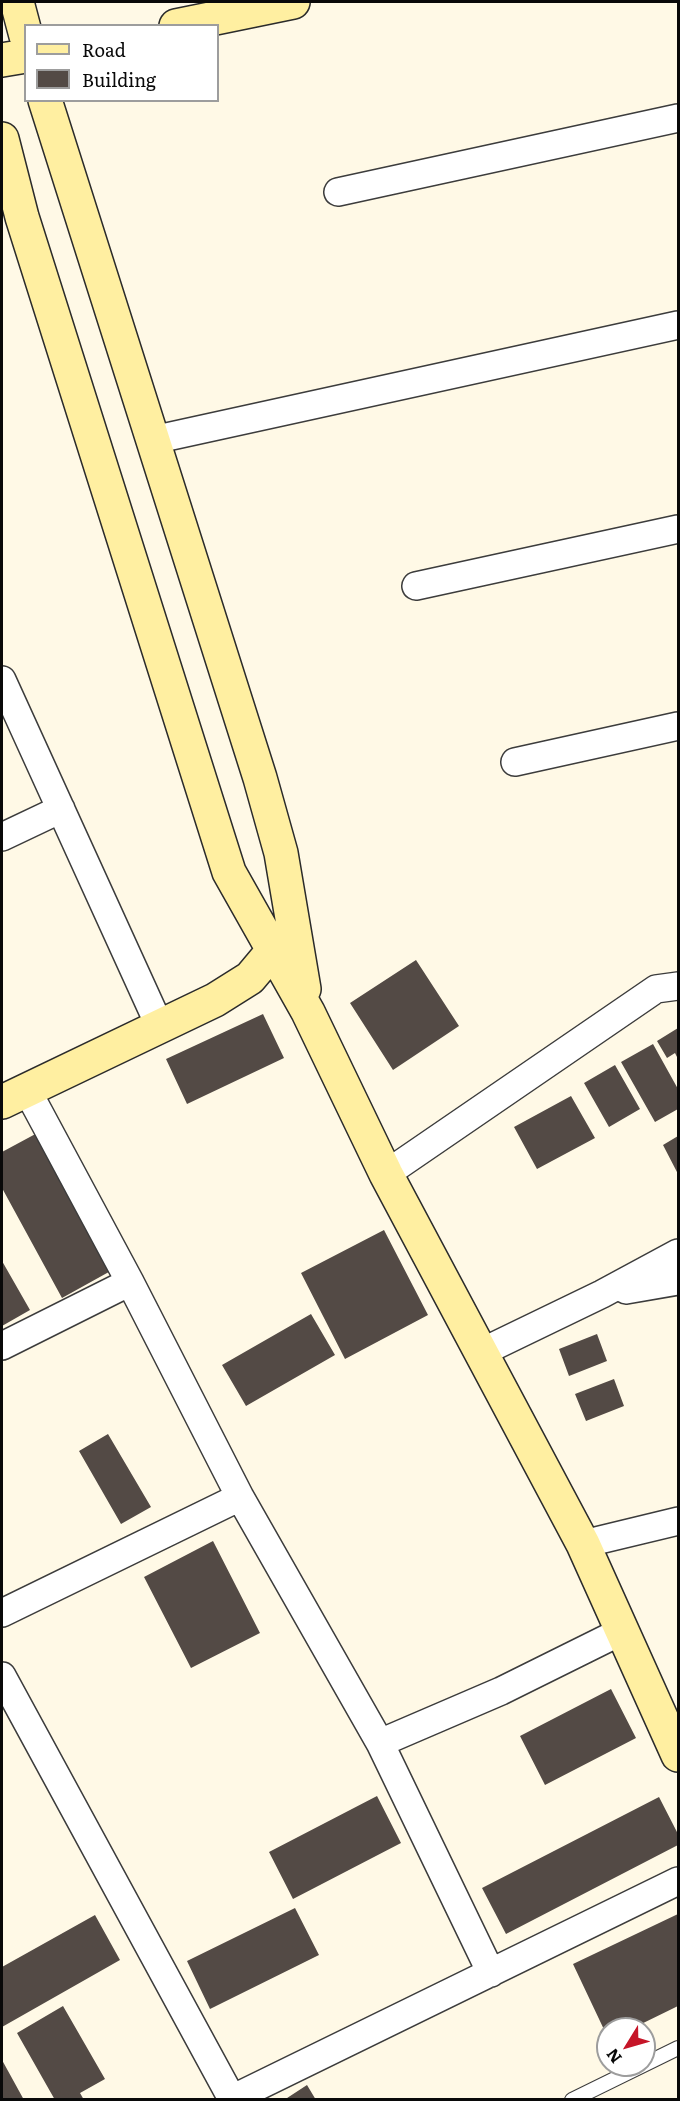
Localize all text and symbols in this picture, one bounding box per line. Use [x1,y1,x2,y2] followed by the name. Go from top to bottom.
[24,24,219,102] legend
[82,36,126,63] text: Road
[82,66,156,93] text: Building
[596,2017,656,2077] north arrow
[600,2044,627,2069] text: N

